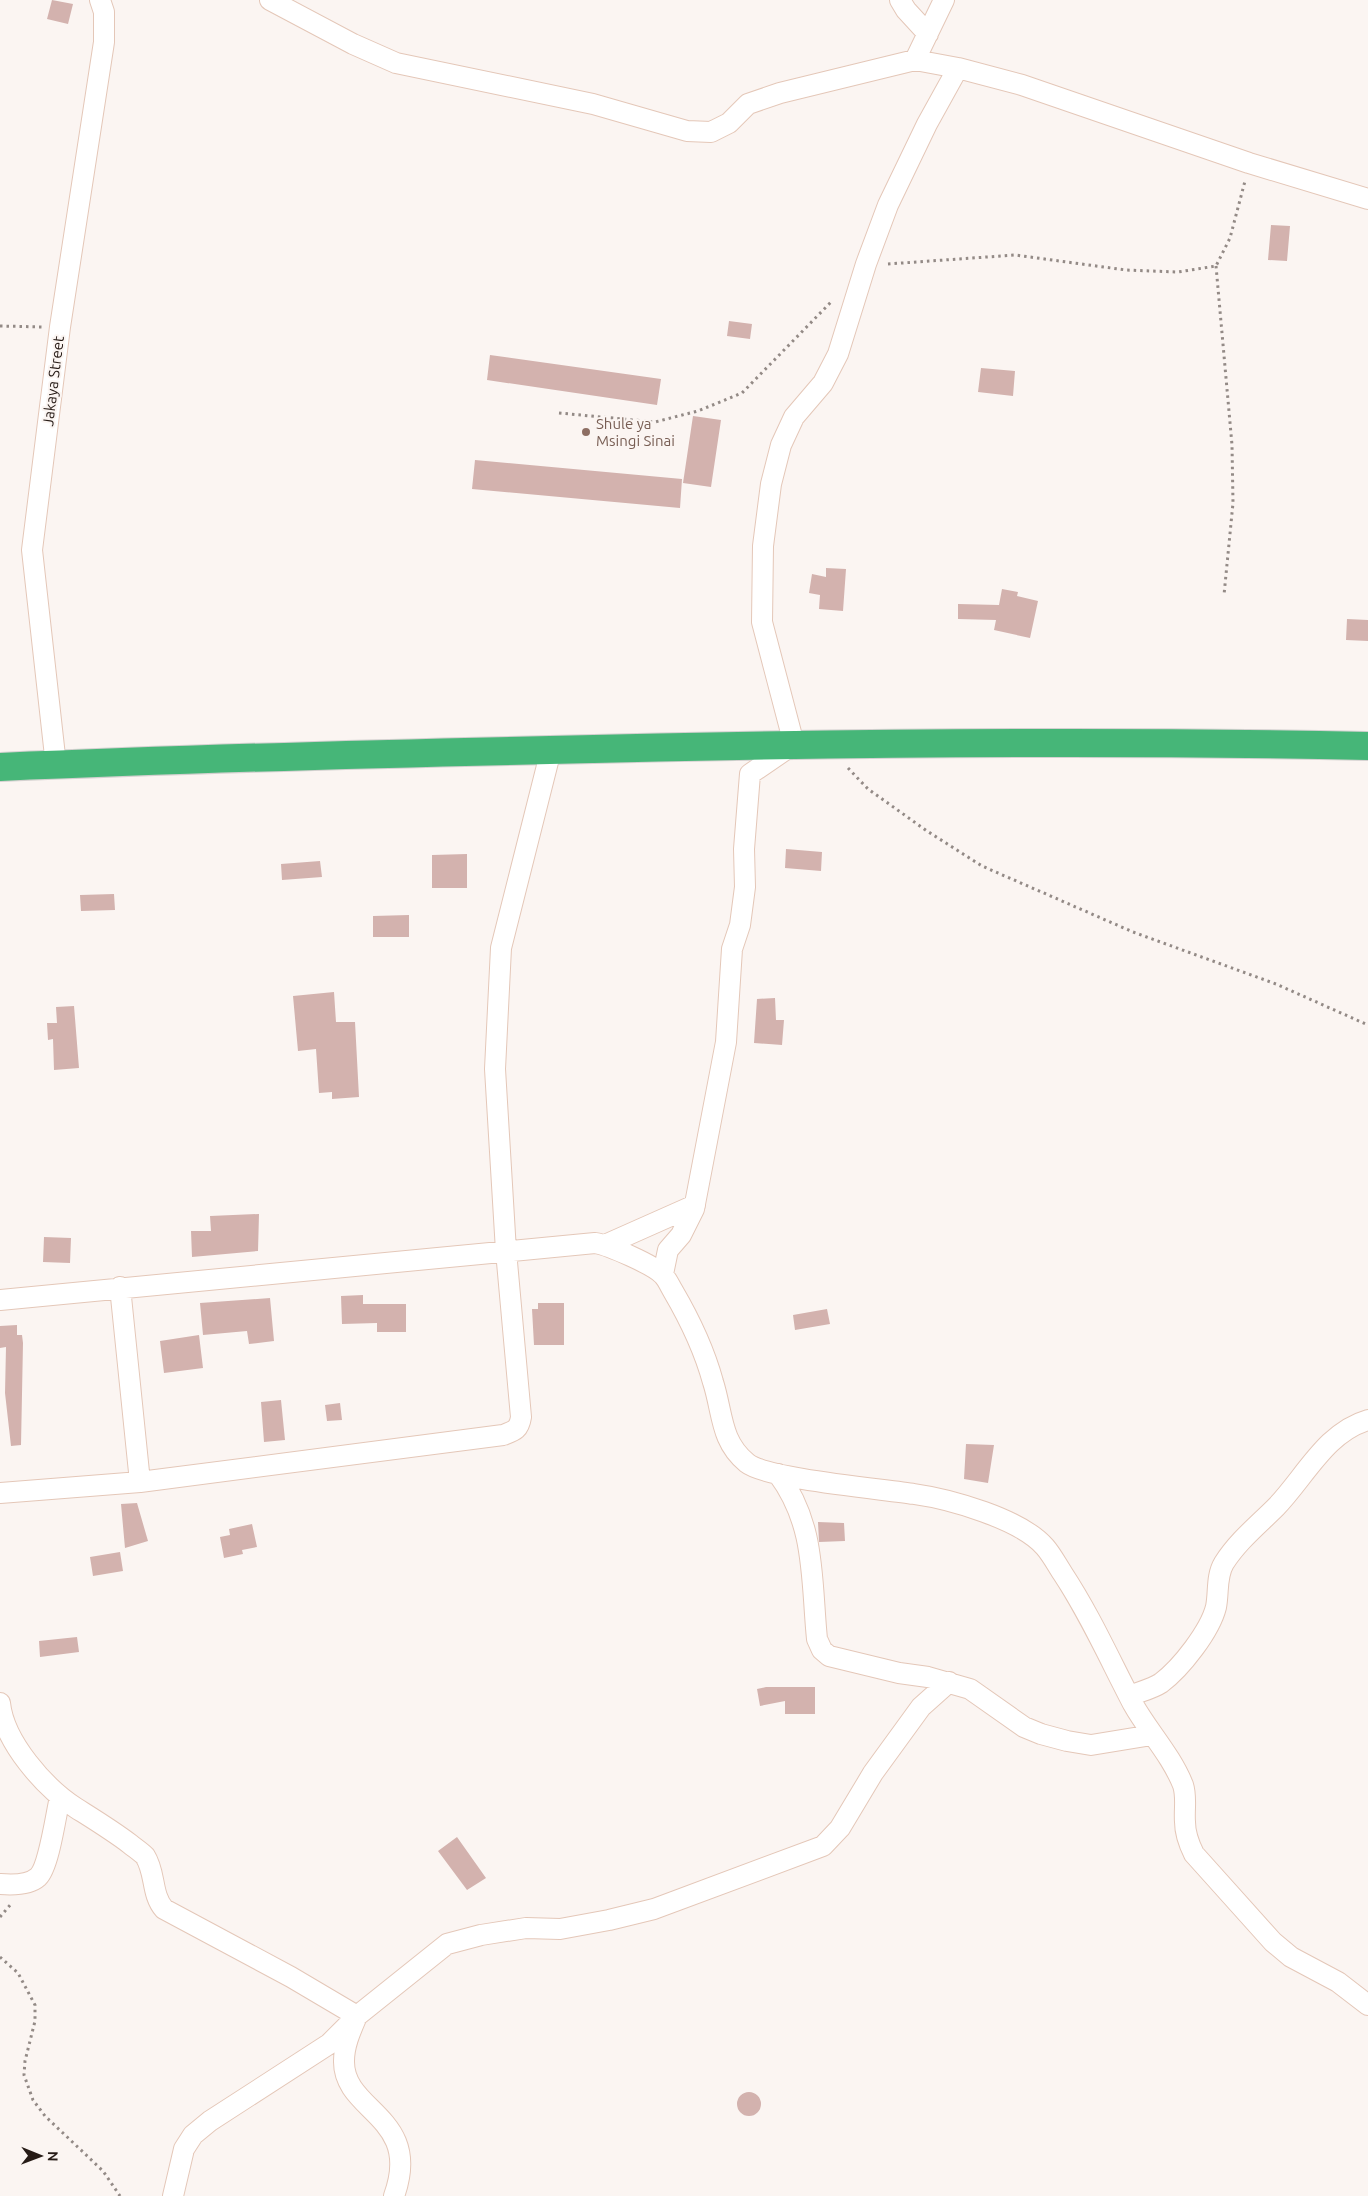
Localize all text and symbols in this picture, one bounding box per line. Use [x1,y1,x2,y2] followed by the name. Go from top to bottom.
[39,335,67,427] street label: Jakaya Street
[596,415,675,449] place label: Shule ya Msingi Sinai
[580,426,592,438] marker: Shule ya Msingi Sinai
[15,2131,65,2181] north arrow
[45,2151,61,2162] text: N

